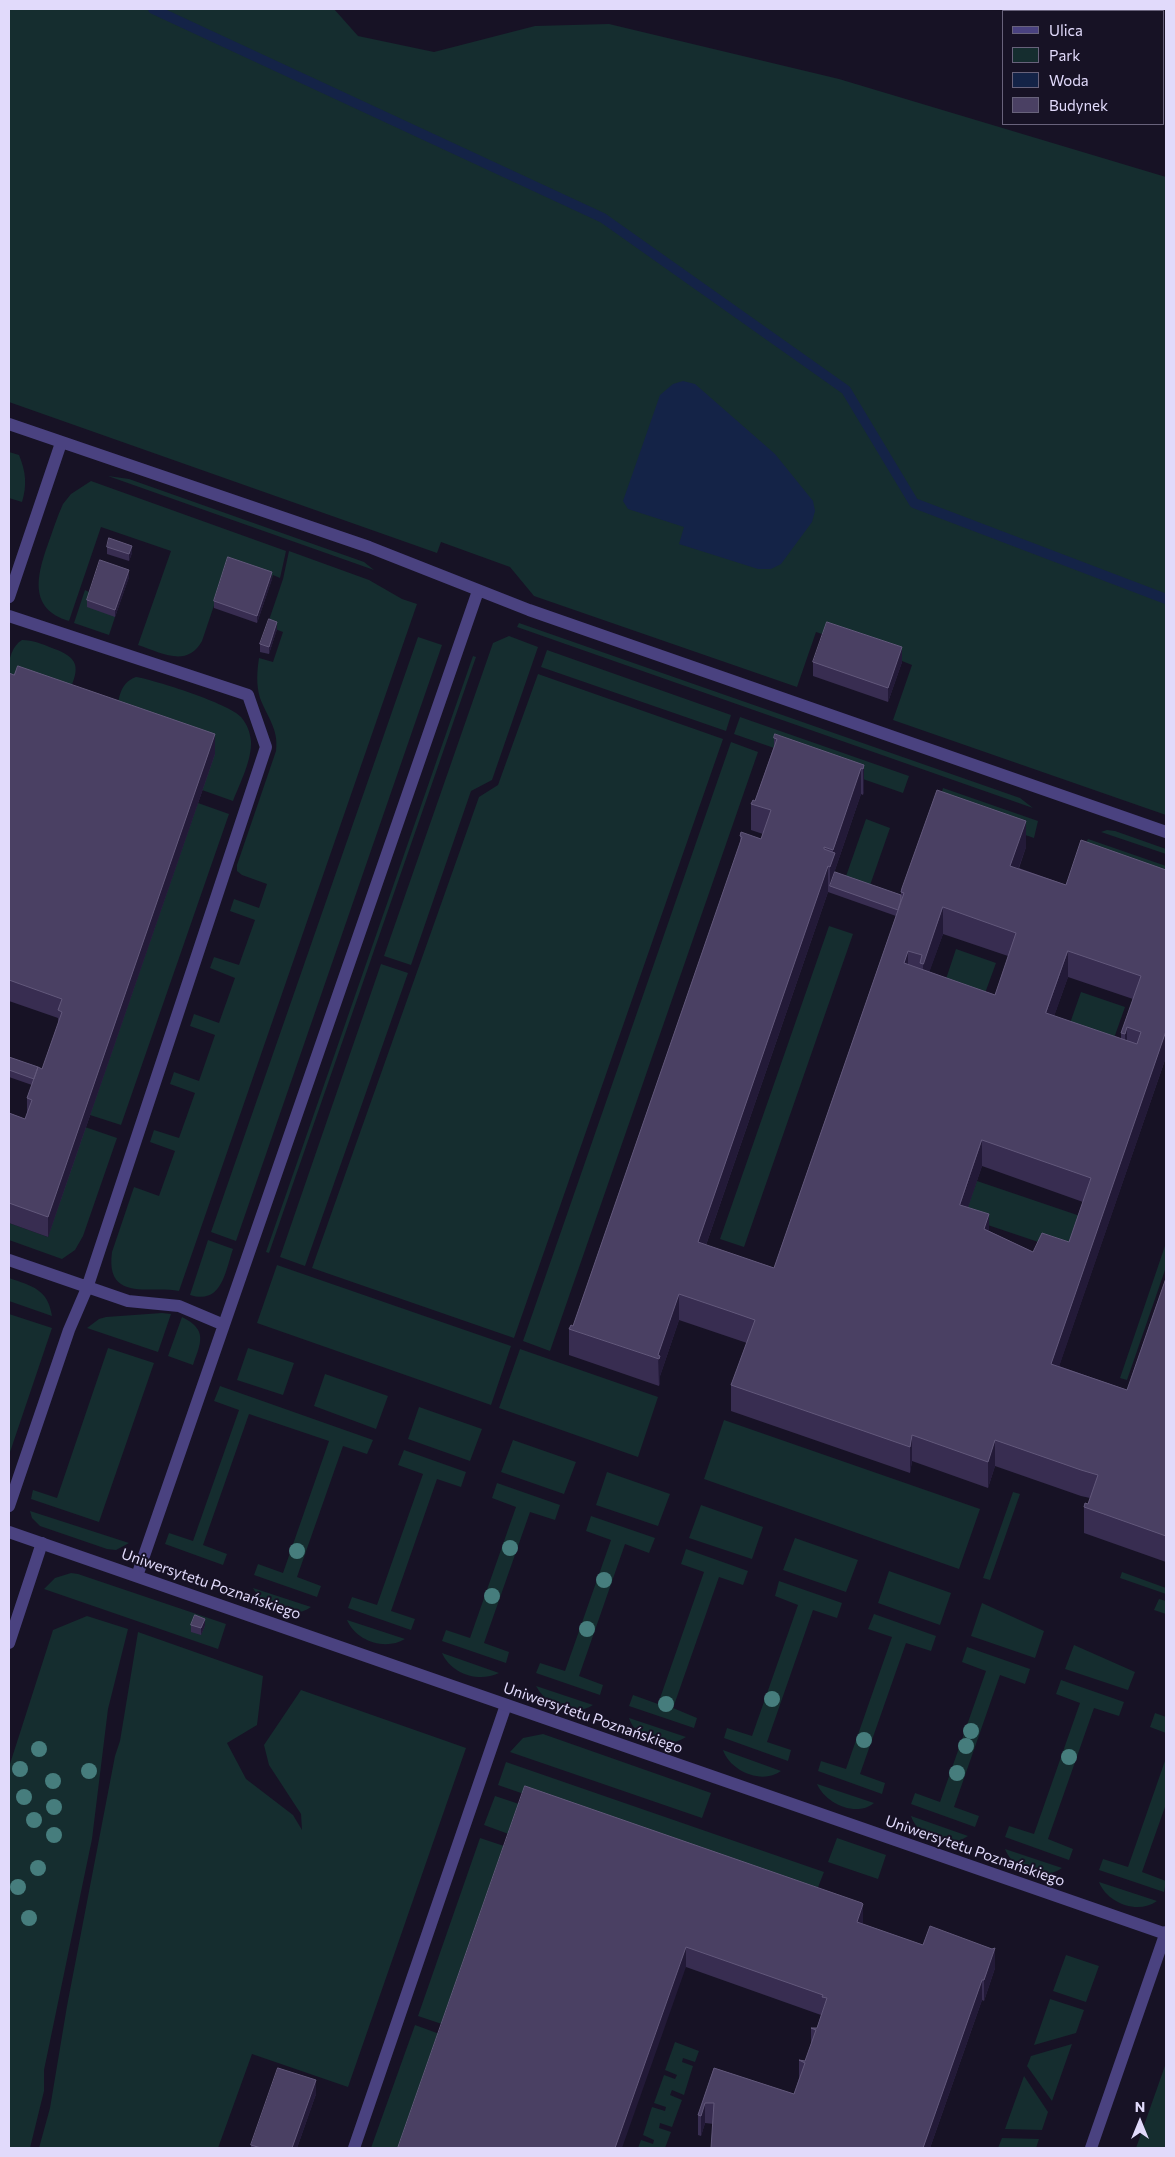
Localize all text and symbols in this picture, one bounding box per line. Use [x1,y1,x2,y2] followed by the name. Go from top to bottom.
[1002,10,1165,125] legend
[1049,21,1083,39] text: Ulica
[1049,46,1080,64] text: Park
[1049,71,1089,89] text: Woda
[1049,96,1108,114] text: Budynek
[119,1545,303,1623] street label: Uniwersytetu Poznańskiego
[501,1679,685,1757] street label: Uniwersytetu Poznańskiego
[883,1812,1067,1890] street label: Uniwersytetu Poznańskiego
[1115,2097,1165,2147] north arrow
[1135,2098,1145,2115] text: N

